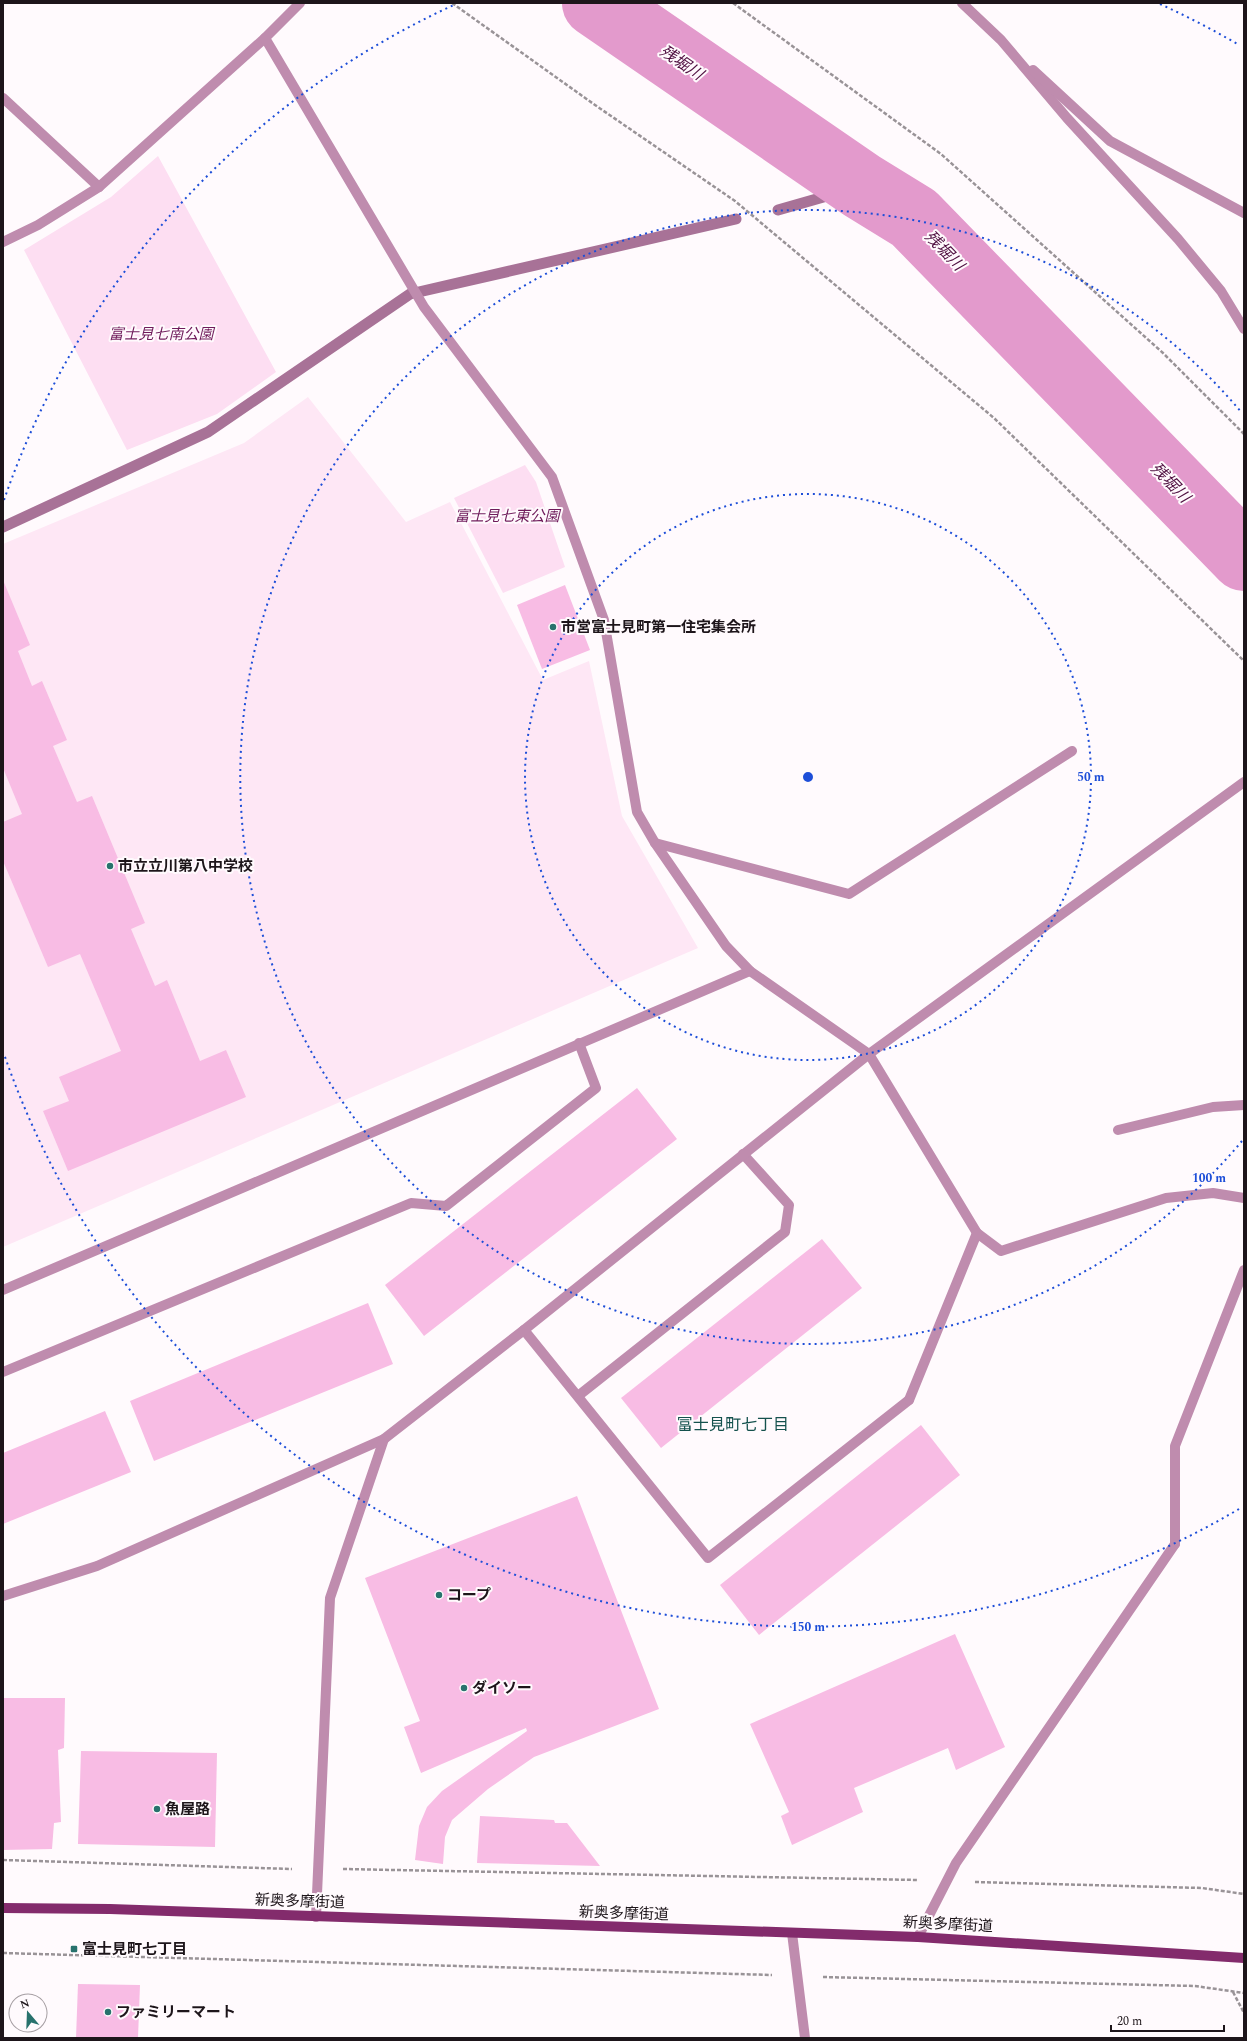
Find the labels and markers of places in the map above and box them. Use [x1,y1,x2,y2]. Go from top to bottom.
place label: 市営富士見町第一住宅集会所 [561,616,756,639]
marker: 市営富士見町第一住宅集会所 [548,622,558,632]
centre of rings [801,770,815,784]
place label: 市立立川第八中学校 [118,855,253,878]
marker: 市立立川第八中学校 [105,861,115,871]
place label: コープ [447,1584,491,1607]
marker: コープ [434,1590,444,1600]
place label: ダイソー [472,1677,532,1700]
marker: ダイソー [459,1683,469,1693]
place label: 魚屋路 [165,1798,210,1821]
marker: 魚屋路 [152,1804,162,1814]
place label: 富士見町七丁目 [82,1938,187,1961]
marker: 富士見町七丁目 [69,1944,79,1954]
place label: ファミリーマート [116,2001,236,2024]
marker: ファミリーマート [103,2007,113,2017]

